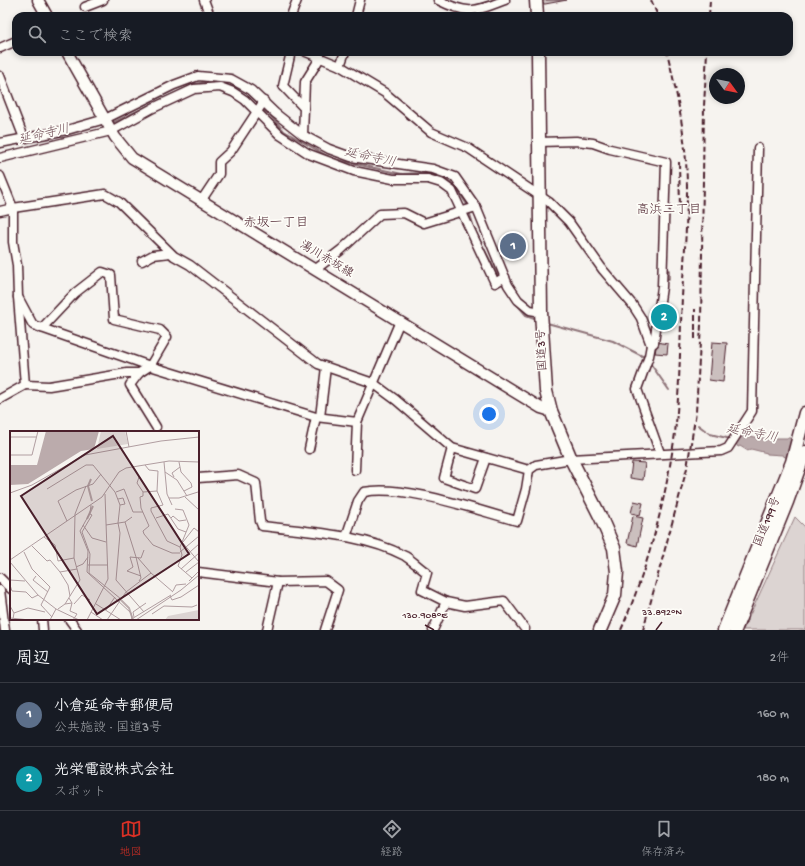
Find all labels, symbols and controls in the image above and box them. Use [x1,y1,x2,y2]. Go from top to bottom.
search box [12,12,793,56]
icon: search [26,23,48,45]
text: ここで検索 [58,28,133,46]
north arrow [709,68,745,104]
water label: 延命寺川 [17,121,71,148]
water label: 延命寺川 [343,144,397,171]
district label: 高浜二丁目 [636,203,702,218]
district label: 赤坂一丁目 [243,216,309,231]
pin: 1 [500,231,526,261]
street label: 湯川赤坂線 [297,238,356,281]
pin: 2 [651,302,677,332]
street label: 国道3号 [534,329,551,372]
your location [479,404,499,424]
water label: 延命寺川 [725,421,779,446]
inset map [10,431,199,620]
street label: 国道199号 [751,494,784,549]
text: 33.892°N [641,607,682,619]
text: 130.908°E [402,610,448,622]
text: 周辺 [16,650,50,670]
text: 2件 [770,651,789,666]
text: 小倉延命寺郵便局 [54,698,174,716]
text: 1 [26,707,32,722]
text: 160 m [757,707,789,722]
text: 公共施設 · 国道3号 [54,721,162,736]
text: 光栄電設株式会社 [54,762,174,780]
text: 2 [26,771,32,786]
text: 180 m [757,771,789,786]
text: スポット [54,785,106,800]
tab: 地図 [120,818,142,859]
tab: 経路 [381,818,403,859]
tab: 保存済み [642,818,686,859]

